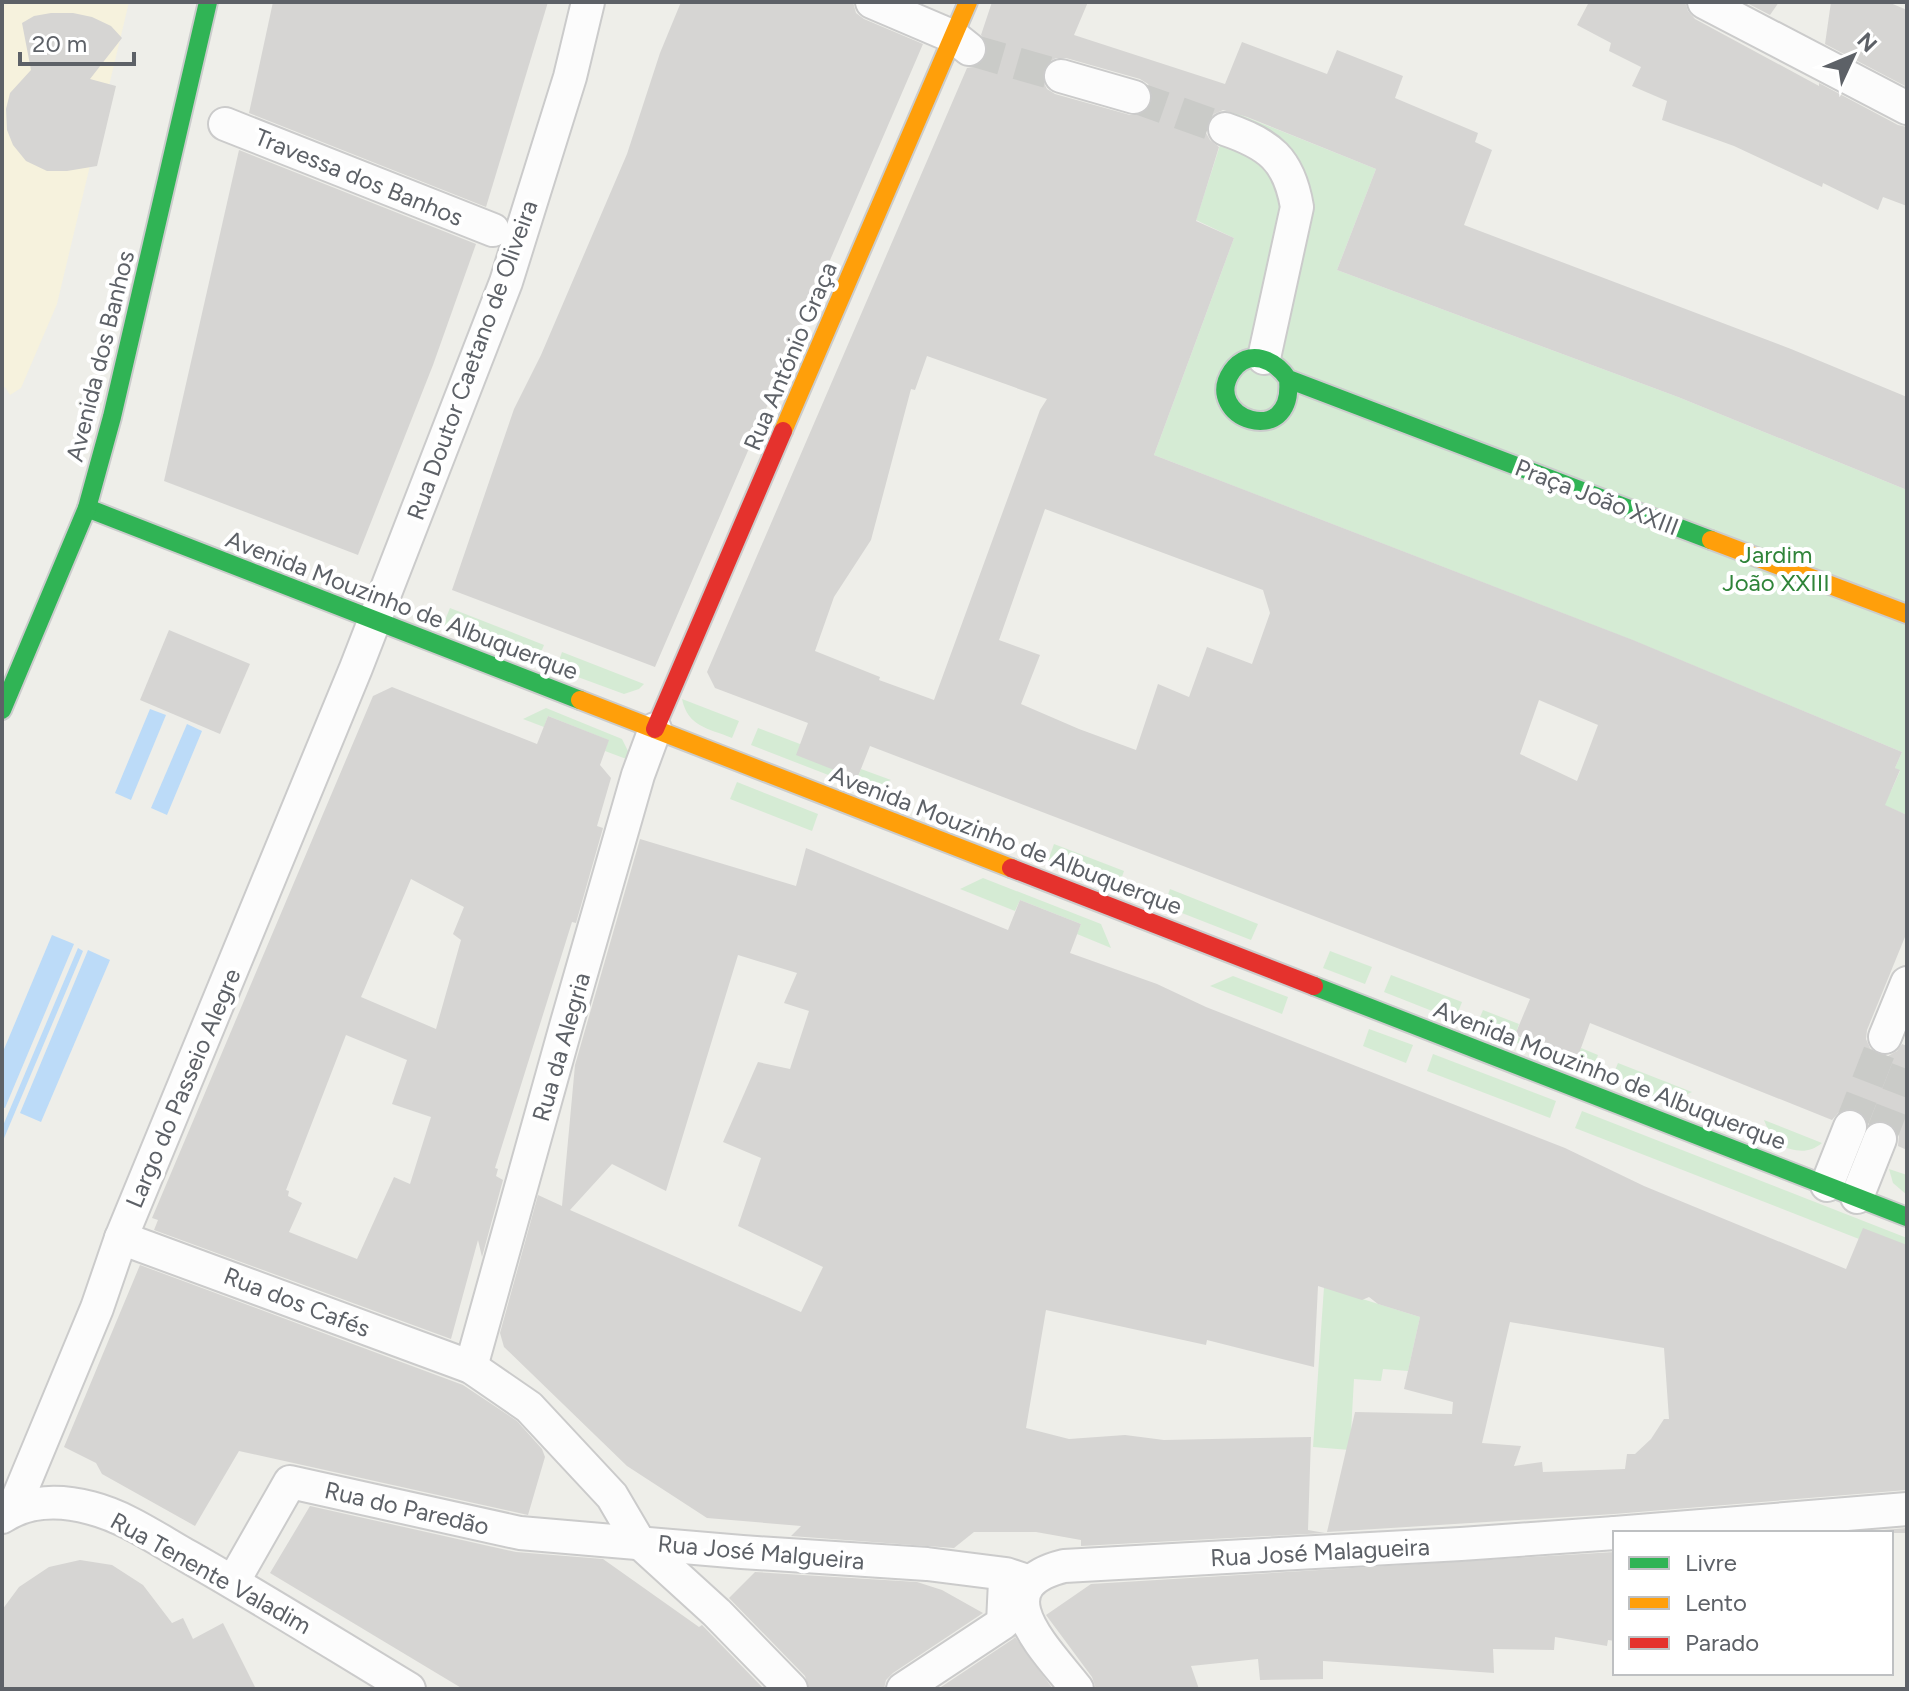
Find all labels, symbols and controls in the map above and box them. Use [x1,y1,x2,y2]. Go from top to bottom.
scale bar [20,16,134,66]
north arrow [1813,16,1893,96]
text: N [1851,27,1883,58]
text: 20 m [32,29,87,58]
street label: Travessa dos Banhos [251,122,467,232]
street label: Rua Doutor Caetano de Oliveira [401,196,543,524]
street label: Avenida dos Banhos [60,248,140,464]
street label: Rua António Graça [737,257,843,455]
street label: Praça João XXIII [1511,453,1683,541]
street label: Avenida Mouzinho de Albuquerque [222,524,582,686]
park label: Jardim João XXIII [1722,540,1830,597]
street label: Avenida Mouzinho de Albuquerque [826,759,1186,921]
street label: Largo do Passeio Alegre [119,964,247,1212]
street label: Rua da Alegria [526,969,596,1125]
street label: Avenida Mouzinho de Albuquerque [1430,994,1790,1156]
street label: Rua dos Cafés [220,1261,374,1343]
street label: Rua do Paredão [322,1475,492,1541]
street label: Rua Tenente Valadim [106,1506,316,1640]
street label: Rua José Malgueira [656,1529,866,1575]
legend [1613,1531,1893,1675]
street label: Rua José Malagueira [1210,1532,1430,1572]
text: Livre [1685,1548,1737,1577]
text: Lento [1685,1588,1747,1617]
text: Parado [1685,1628,1759,1657]

